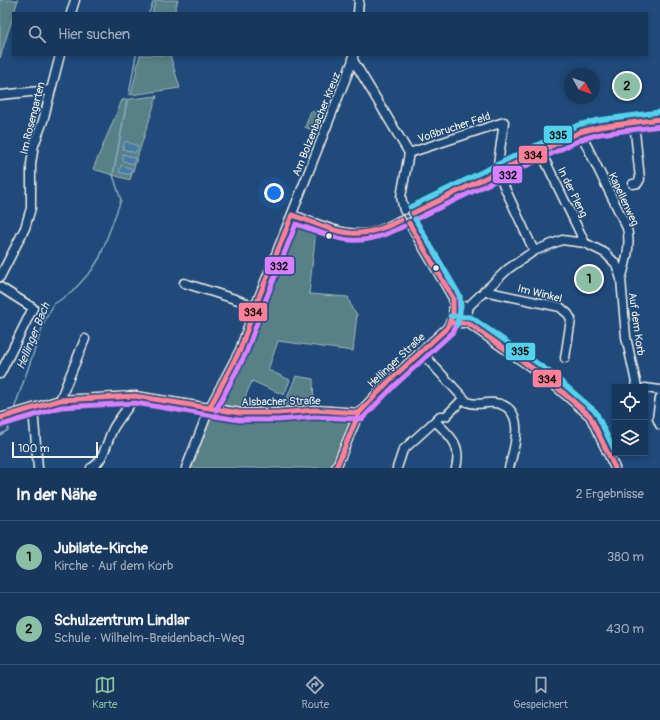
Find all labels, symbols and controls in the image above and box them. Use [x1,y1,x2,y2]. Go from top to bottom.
search box [12,12,648,56]
icon: search [26,23,48,45]
text: Hier suchen [58,25,130,44]
north arrow [564,68,600,104]
street label: Am Bolzenbacher Kreuz [290,70,343,178]
pin: 2 [614,71,640,101]
street label: Im Rosengarten [17,80,48,156]
street label: Voßbrucher Feld [416,110,492,145]
line badge: 335 [543,125,573,144]
text: 335 [549,129,567,142]
line badge: 334 [518,145,548,164]
text: 334 [524,149,543,162]
line badge: 332 [492,165,523,184]
street label: In der Pleng [555,165,591,220]
text: 332 [499,169,517,182]
street label: Kapellenweg [606,170,642,228]
your location [264,183,284,203]
unlabelled marker [324,231,334,241]
line badge: 332 [264,256,295,275]
text: 332 [270,260,288,273]
unlabelled marker [431,263,441,273]
pin: 1 [576,264,602,294]
street label: Im Winkel [516,282,563,305]
street label: Auf dem Korb [626,292,647,357]
water label: Hellinger Bach [13,299,54,372]
line badge: 334 [238,302,268,322]
text: 334 [244,306,263,319]
street label: Hellinger Straße [365,330,428,390]
line badge: 335 [505,342,536,361]
text: 335 [511,345,529,358]
line badge: 334 [532,369,562,388]
text: 334 [538,373,557,386]
map controls [612,384,648,456]
button: locate [612,384,648,420]
street label: Alsbacher Straße [241,394,321,409]
button: layers [612,420,648,456]
scale bar [12,440,98,459]
text: 100 m [18,442,49,455]
text: In der Nähe [16,484,97,505]
text: 2 Ergebnisse [575,486,644,502]
text: Jubilate-Kirche [54,539,148,558]
text: 1 [26,549,32,565]
text: 380 m [607,549,644,565]
text: Kirche · Auf dem Korb [54,558,173,574]
text: Schulzentrum Lindlar [54,611,190,630]
text: 2 [25,621,33,637]
text: 430 m [606,621,644,637]
text: Schule · Wilhelm-Breidenbach-Weg [54,630,245,646]
tab: Karte [92,674,118,711]
tab: Route [302,674,329,711]
tab: Gespeichert [513,674,568,711]

